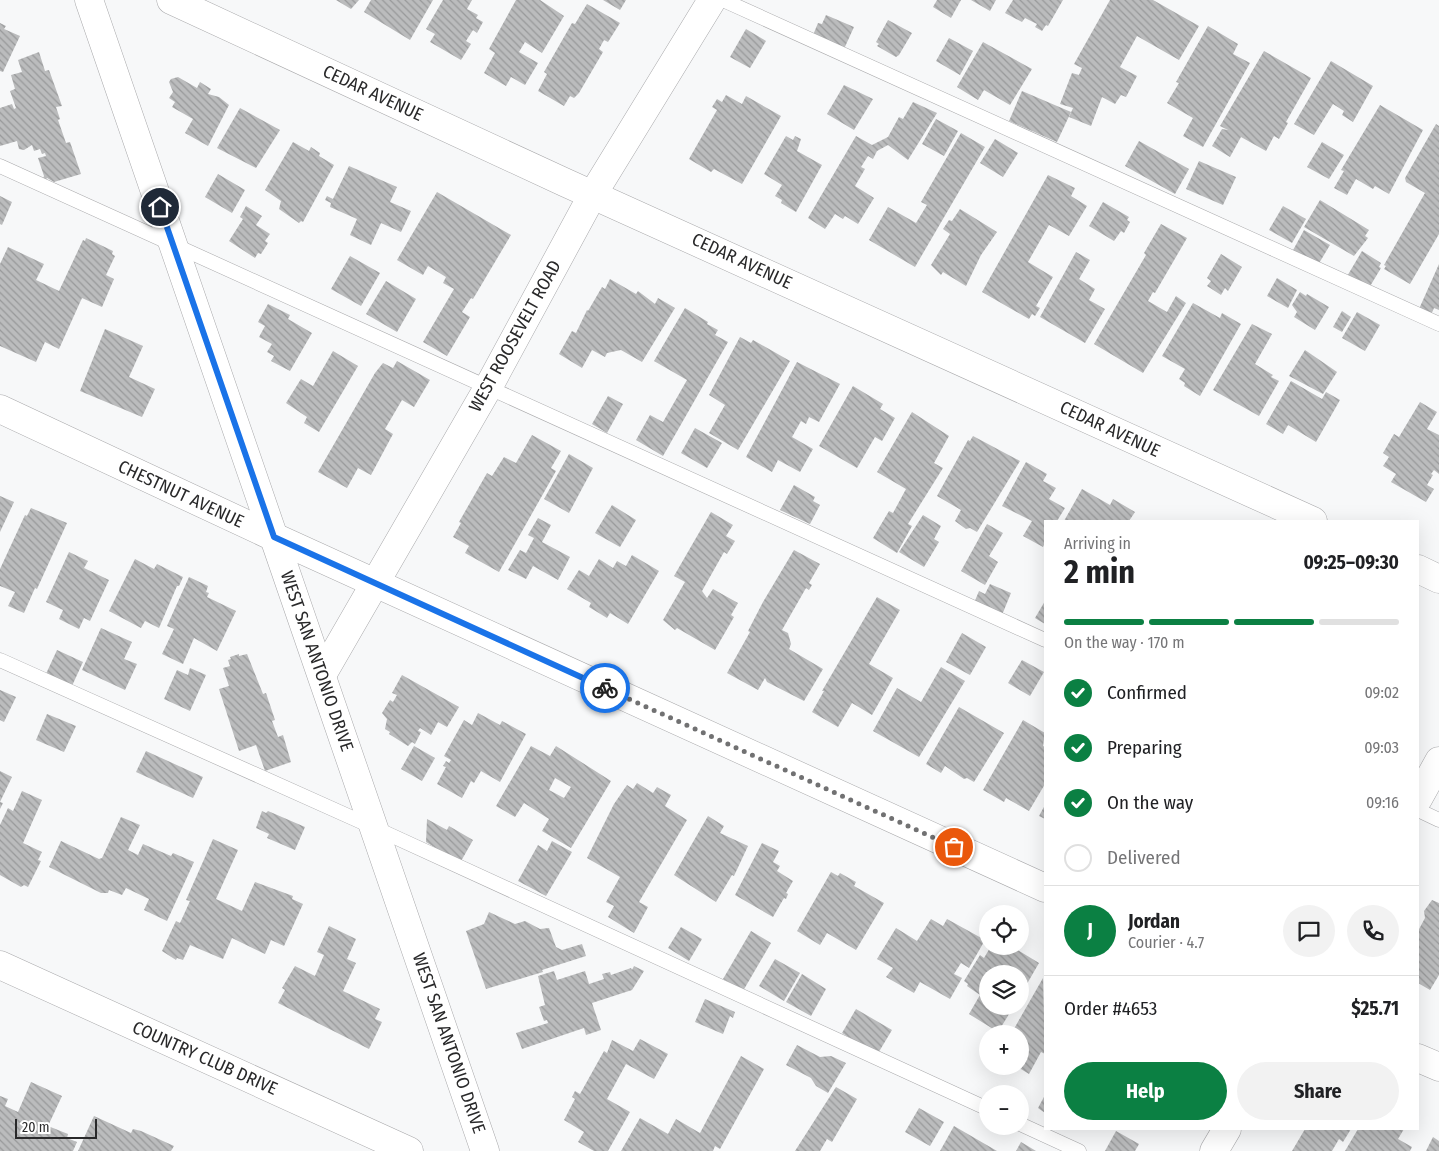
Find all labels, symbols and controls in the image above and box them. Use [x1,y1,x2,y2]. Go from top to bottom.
street label: CEDAR AVENUE [319,60,427,126]
pin [139,186,181,228]
icon: home [146,193,174,221]
street label: CEDAR AVENUE [688,228,796,294]
street label: WEST ROOSEVELT ROAD [464,256,566,416]
street label: CEDAR AVENUE [1056,396,1164,462]
street label: CHESTNUT AVENUE [115,455,247,533]
text: Arriving in [1064,534,1131,553]
text: 09:25–09:30 [1303,551,1399,574]
text: 2 min [1064,553,1135,591]
street label: WEST SAN ANTONIO DRIVE [276,568,358,754]
text: On the way · 170 m [1064,633,1184,652]
courier [580,663,630,713]
icon: bike [591,674,619,702]
icon: check [1064,679,1092,707]
text: Confirmed [1107,681,1187,704]
text: 09:02 [1364,683,1399,702]
icon: check [1064,734,1092,762]
text: Preparing [1107,736,1182,759]
text: 09:03 [1364,738,1399,757]
icon: check [1064,789,1092,817]
text: On the way [1107,791,1193,814]
text: 09:16 [1366,793,1399,812]
pin [933,826,975,868]
icon: bag [940,833,968,861]
text: Delivered [1107,846,1181,869]
map controls [979,905,1029,1135]
button: locate [979,905,1029,955]
button: chat [1283,905,1335,957]
button: phone [1347,905,1399,957]
text: Jordan [1128,910,1180,933]
text: J [1087,919,1093,942]
text: Courier · 4.7 [1128,933,1204,952]
street label: WEST SAN ANTONIO DRIVE [408,950,490,1136]
button: layers [979,965,1029,1015]
text: Order #4653 [1064,997,1157,1020]
text: $25.71 [1351,997,1399,1020]
street label: COUNTRY CLUB DRIVE [129,1016,281,1100]
button: + [979,1025,1029,1075]
button: Help [1064,1062,1227,1120]
button: Share [1237,1062,1399,1120]
button: − [979,1085,1029,1135]
scale bar [15,1116,98,1139]
text: 20 m [22,1119,50,1136]

